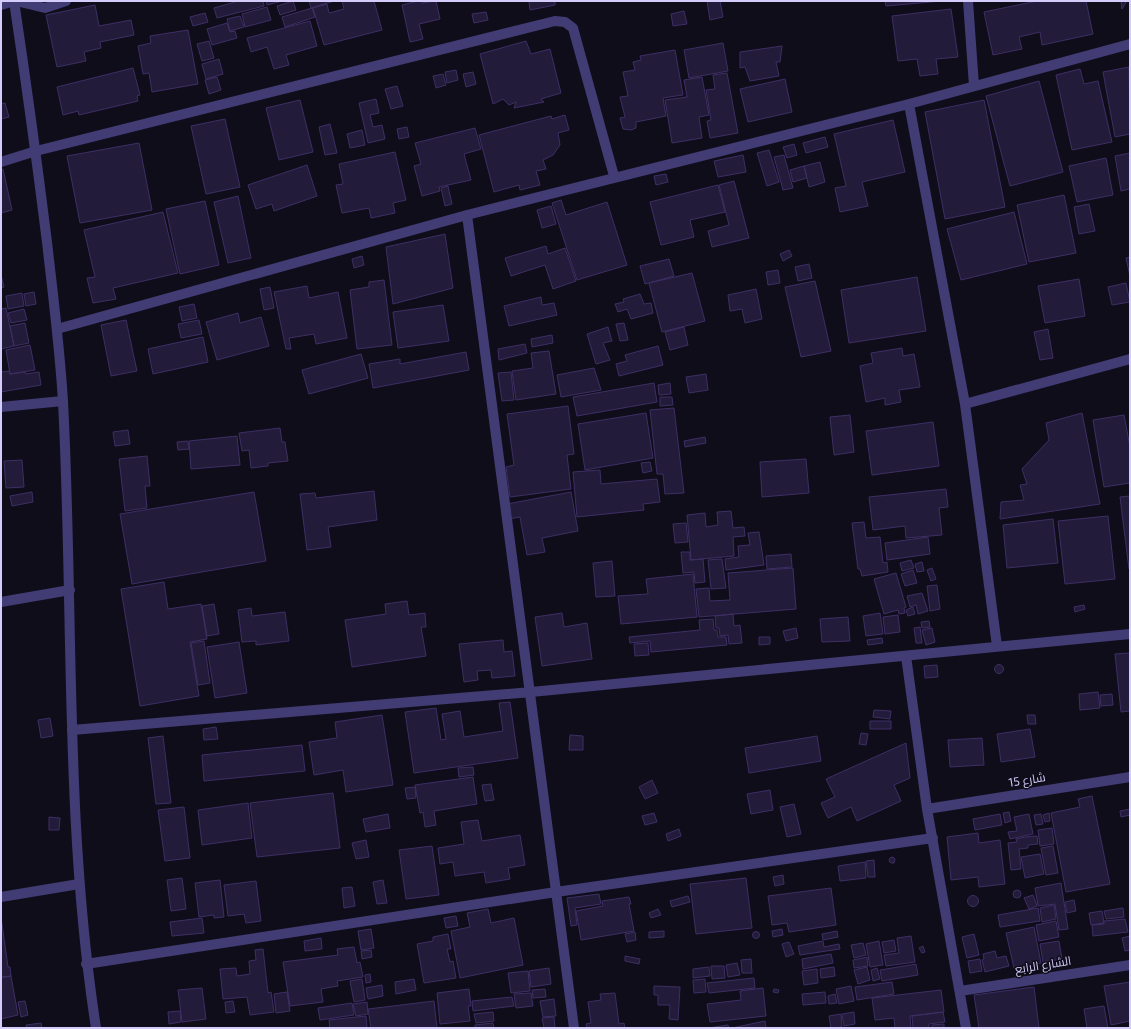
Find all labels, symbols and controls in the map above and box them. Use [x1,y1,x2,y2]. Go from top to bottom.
street label: شارع 15 [1007,769,1047,791]
street label: الشارع الرابع [1014,953,1072,977]

